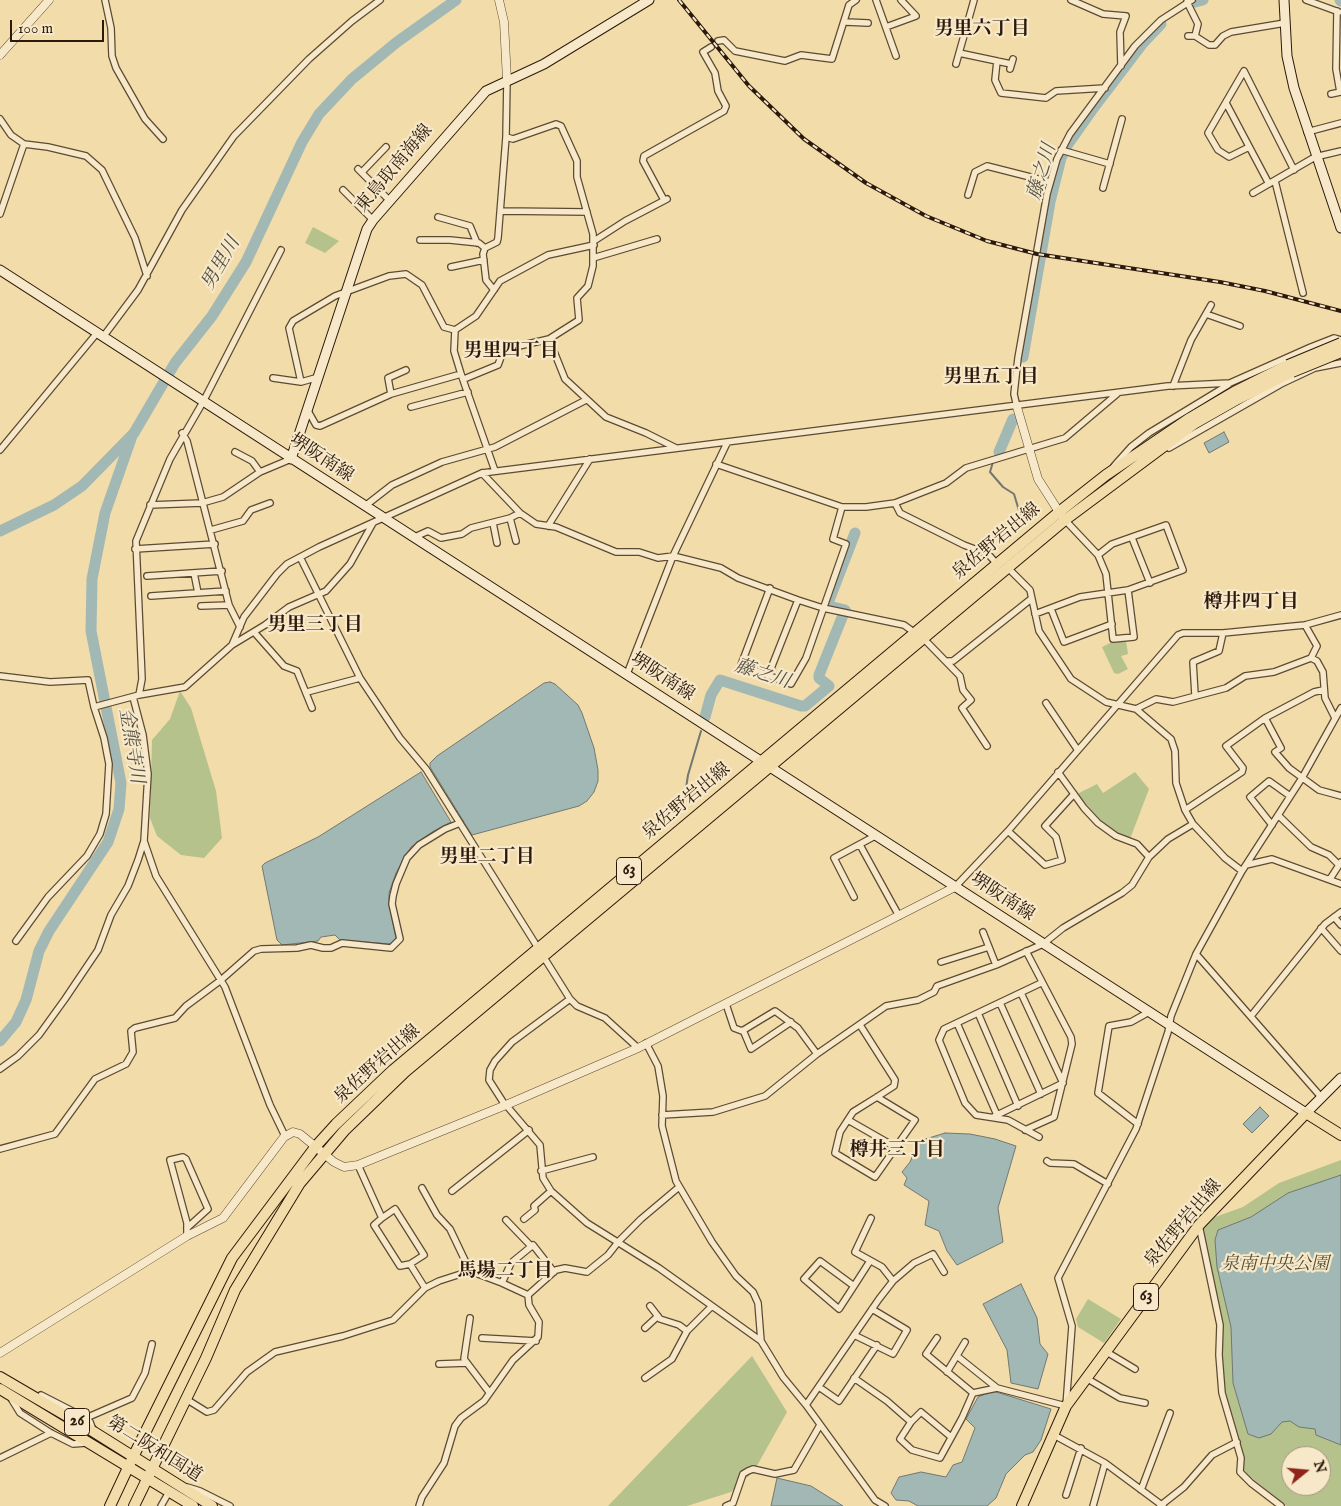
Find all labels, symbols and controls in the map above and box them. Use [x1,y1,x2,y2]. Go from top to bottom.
scale bar [12,10,106,42]
text: 100 m [18,19,53,38]
district label: 男里六丁目 [935,19,1029,41]
street label: 東鳥取南海線 [352,121,438,217]
water label: 藤之川 [1024,141,1062,203]
water label: 男里川 [198,234,246,294]
district label: 男里四丁目 [464,341,558,363]
district label: 男里五丁目 [944,367,1038,389]
street label: 堺阪南線 [285,430,357,488]
street label: 泉佐野岩出線 [949,499,1045,585]
district label: 樽井四丁目 [1204,592,1298,614]
district label: 男里三丁目 [268,615,362,637]
street label: 堺阪南線 [626,649,698,707]
water label: 藤之川 [731,655,793,695]
water label: 金熊寺川 [113,707,147,785]
street label: 泉佐野岩出線 [639,759,735,845]
district label: 男里二丁目 [440,847,534,869]
road number: 63 [616,858,642,884]
street label: 堺阪南線 [966,869,1038,927]
street label: 泉佐野岩出線 [331,1021,425,1109]
district label: 樽井三丁目 [850,1140,944,1162]
street label: 泉佐野岩出線 [1141,1176,1227,1272]
park label: 泉南中央公園 [1221,1254,1329,1276]
district label: 馬場二丁目 [458,1261,552,1283]
road number: 63 [1134,1284,1158,1310]
road number: 26 [64,1408,90,1435]
street label: 第二阪和国道 [102,1412,206,1488]
north arrow [1281,1446,1331,1496]
text: N [1309,1458,1330,1475]

